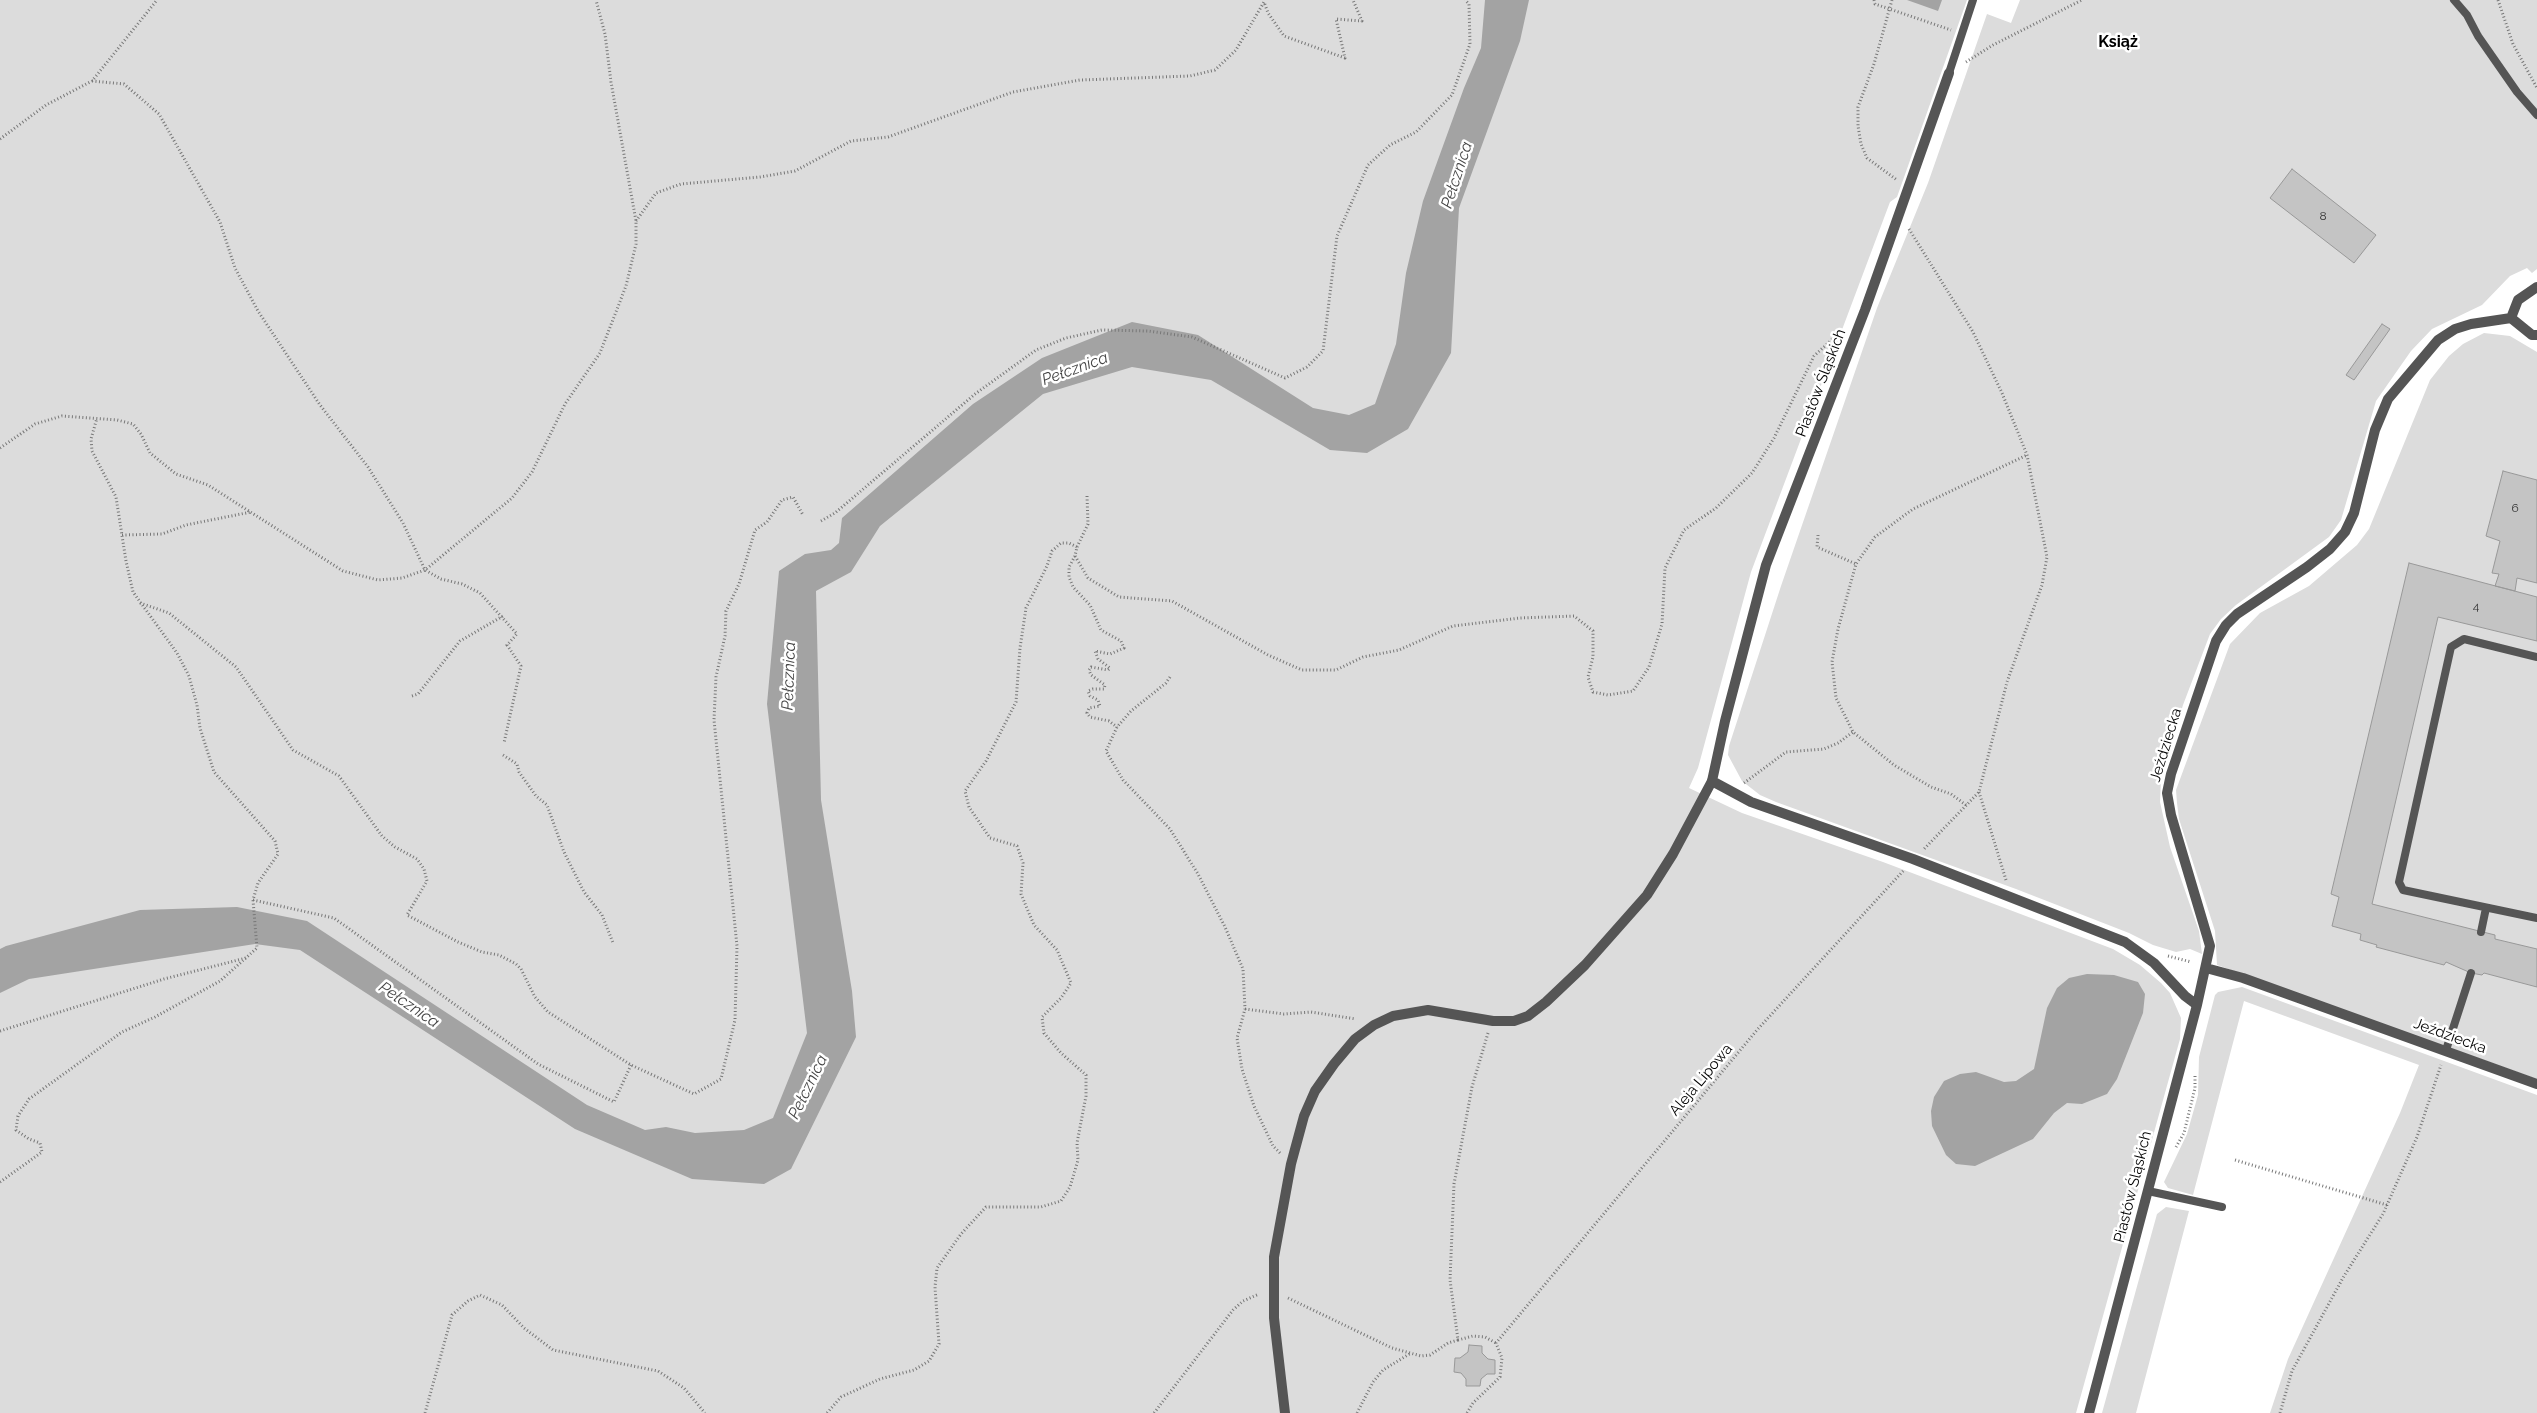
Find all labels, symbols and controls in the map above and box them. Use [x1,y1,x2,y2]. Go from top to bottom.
district label: Książ [2098,32,2138,52]
water label: Pełcznica [1437,139,1477,211]
house number: 8 [2319,209,2327,223]
street label: Piastów Śląskich [1792,326,1850,440]
water label: Pełcznica [1039,348,1111,390]
house number: 6 [2511,501,2519,515]
house number: 4 [2473,599,2479,613]
water label: Pełcznica [778,641,800,711]
street label: Jeździecka [2146,706,2186,784]
water label: Pełcznica [375,978,443,1032]
street label: Jeździecka [2411,1015,2489,1057]
street label: Aleja Lipowa [1666,1040,1736,1120]
water label: Pełcznica [784,1052,832,1122]
street label: Piastów Śląskich [2110,1129,2156,1245]

